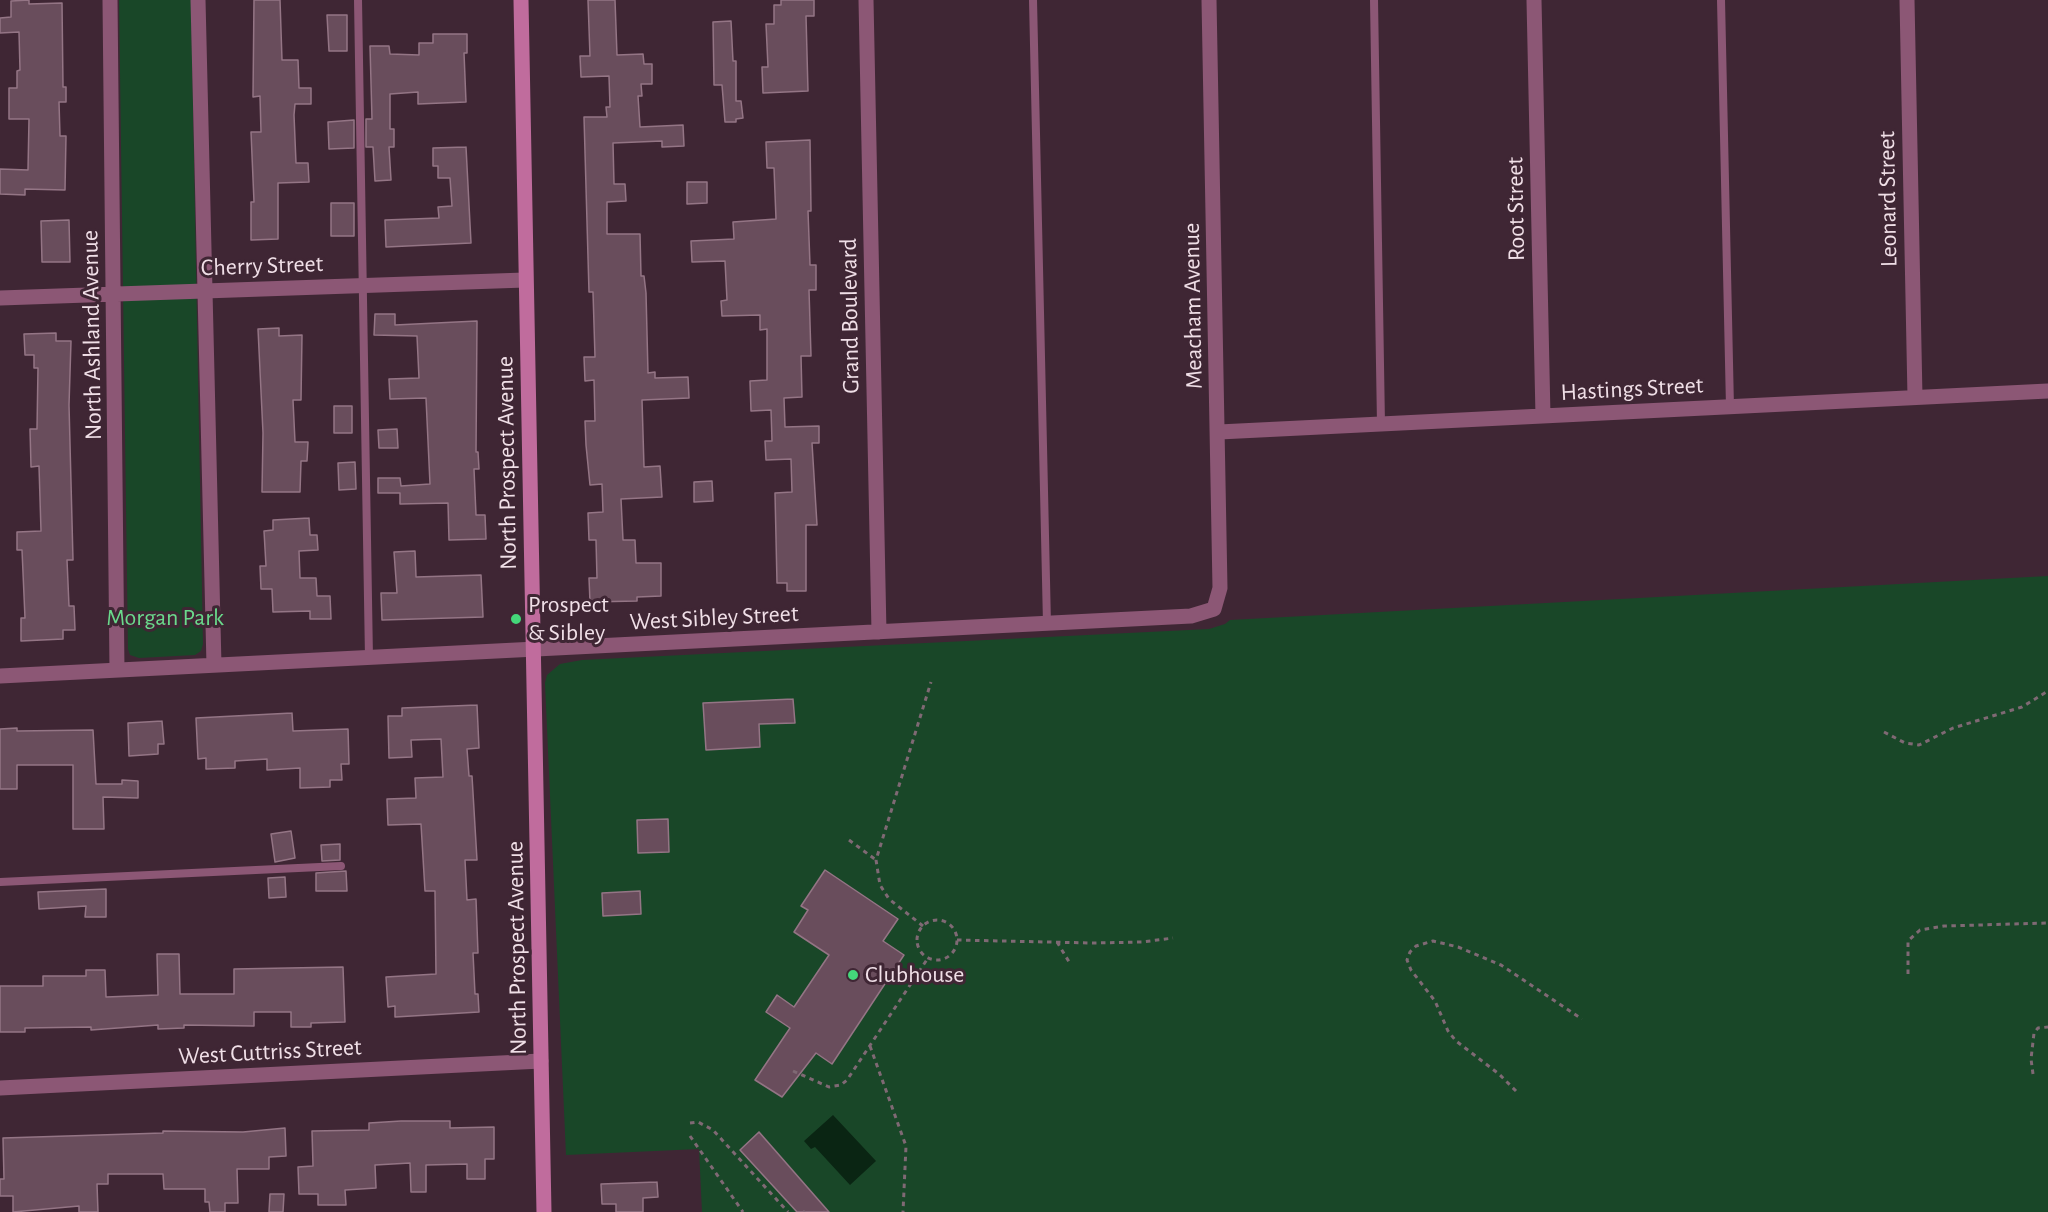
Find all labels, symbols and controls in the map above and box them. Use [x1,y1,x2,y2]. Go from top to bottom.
street label: Leonard Street [1872,131,1904,267]
street label: Root Street [1501,157,1531,261]
street label: Meacham Avenue [1177,223,1209,389]
street label: North Ashland Avenue [76,230,108,440]
street label: Grand Boulevard [834,238,866,394]
street label: Cherry Street [200,249,324,283]
street label: North Prospect Avenue [491,356,523,570]
street label: Hastings Street [1560,371,1704,407]
place label: Prospect & Sibley [528,591,609,647]
street label: West Sibley Street [629,599,799,637]
park label: Morgan Park [106,604,224,632]
marker: Prospect & Sibley [509,612,523,626]
street label: North Prospect Avenue [501,841,533,1055]
place label: Clubhouse [865,961,964,989]
marker: Clubhouse [846,968,860,982]
street label: West Cuttriss Street [178,1033,362,1071]

